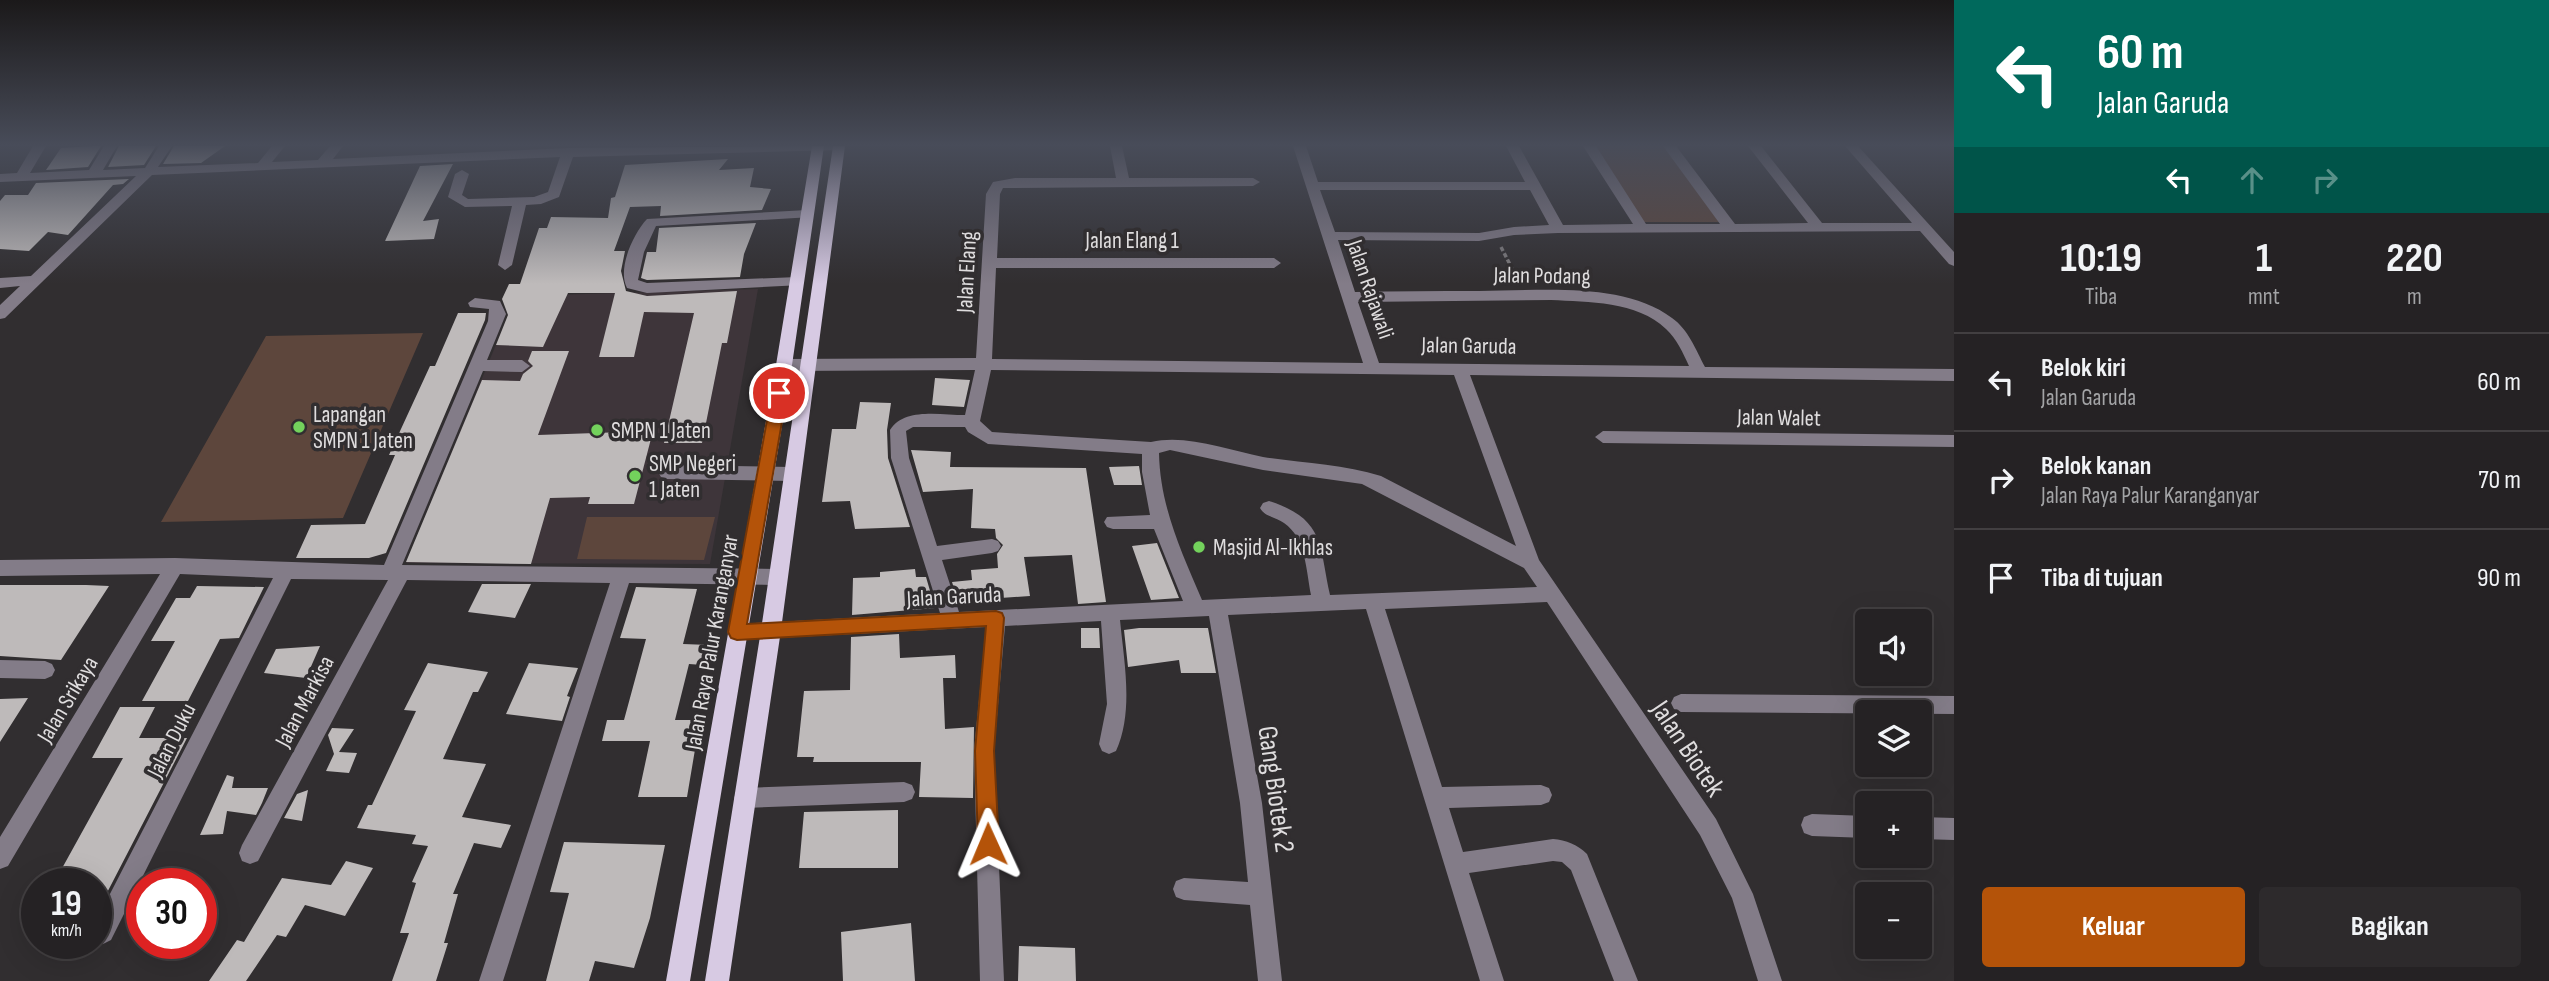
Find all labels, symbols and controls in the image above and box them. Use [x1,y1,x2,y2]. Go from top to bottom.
text: 60 m [2097,24,2184,83]
icon: left [1982,28,2073,119]
text: Jalan Garuda [2097,84,2229,123]
icon: left [2160,161,2198,199]
icon: ahead [2233,161,2271,199]
icon: right [2306,161,2344,199]
street label: Jalan Elang 1 [1084,227,1179,255]
street label: Jalan Elang [951,230,983,315]
text: 10:19 [2060,233,2142,284]
text: 1 [2256,233,2272,284]
text: 220 [2386,233,2443,284]
street label: Jalan Rajawali [1340,235,1400,342]
street label: Jalan Podang [1492,261,1591,291]
text: Tiba [2085,283,2117,311]
text: mnt [2248,283,2280,311]
text: m [2407,283,2422,311]
street label: Jalan Garuda [1420,331,1517,361]
text: Belok kiri [2041,353,2126,384]
pin [749,363,809,423]
icon: left [1982,363,2020,401]
text: 60 m [2477,367,2521,398]
icon: arrive [760,374,798,412]
text: Jalan Garuda [2041,384,2136,412]
place label: Lapangan SMPN 1 Jaten [313,401,413,455]
street label: Jalan Walet [1736,403,1821,433]
place label: SMPN 1 Jaten [611,417,711,445]
marker: Lapangan SMPN 1 Jaten [291,419,307,435]
marker: SMPN 1 Jaten [589,422,605,438]
place label: SMP Negeri 1 Jaten [649,450,736,504]
text: Belok kanan [2041,451,2151,482]
icon: right [1982,461,2020,499]
text: 70 m [2478,465,2521,496]
marker: SMP Negeri 1 Jaten [627,468,643,484]
text: Jalan Raya Palur Karanganyar [2041,482,2259,510]
street label: Jalan Raya Palur Karanganyar [679,532,745,753]
place label: Masjid Al-Ikhlas [1213,534,1333,562]
marker: Masjid Al-Ikhlas [1191,539,1207,555]
icon: arrive [1982,559,2020,597]
text: Tiba di tujuan [2041,563,2163,594]
text: 90 m [2477,563,2521,594]
street label: Jalan Garuda [905,581,1002,614]
map controls [1855,609,1932,959]
button: sound [1855,609,1932,686]
street label: Jalan Srikaya [31,651,105,749]
street label: Jalan Markisa [269,651,341,753]
street label: Jalan Biotek [1643,694,1732,803]
street label: Jalan Duku [141,699,202,783]
button: layers [1855,700,1932,777]
street label: Gang Biotek 2 [1250,724,1301,855]
button: + [1855,791,1932,868]
position arrow [951,807,1025,881]
speed limit sign: 30 [126,868,217,959]
button: − [1855,882,1932,959]
text: 19 [51,883,82,926]
button: Keluar [1982,887,2245,967]
button: Bagikan [2259,887,2521,967]
text: km/h [51,920,82,941]

